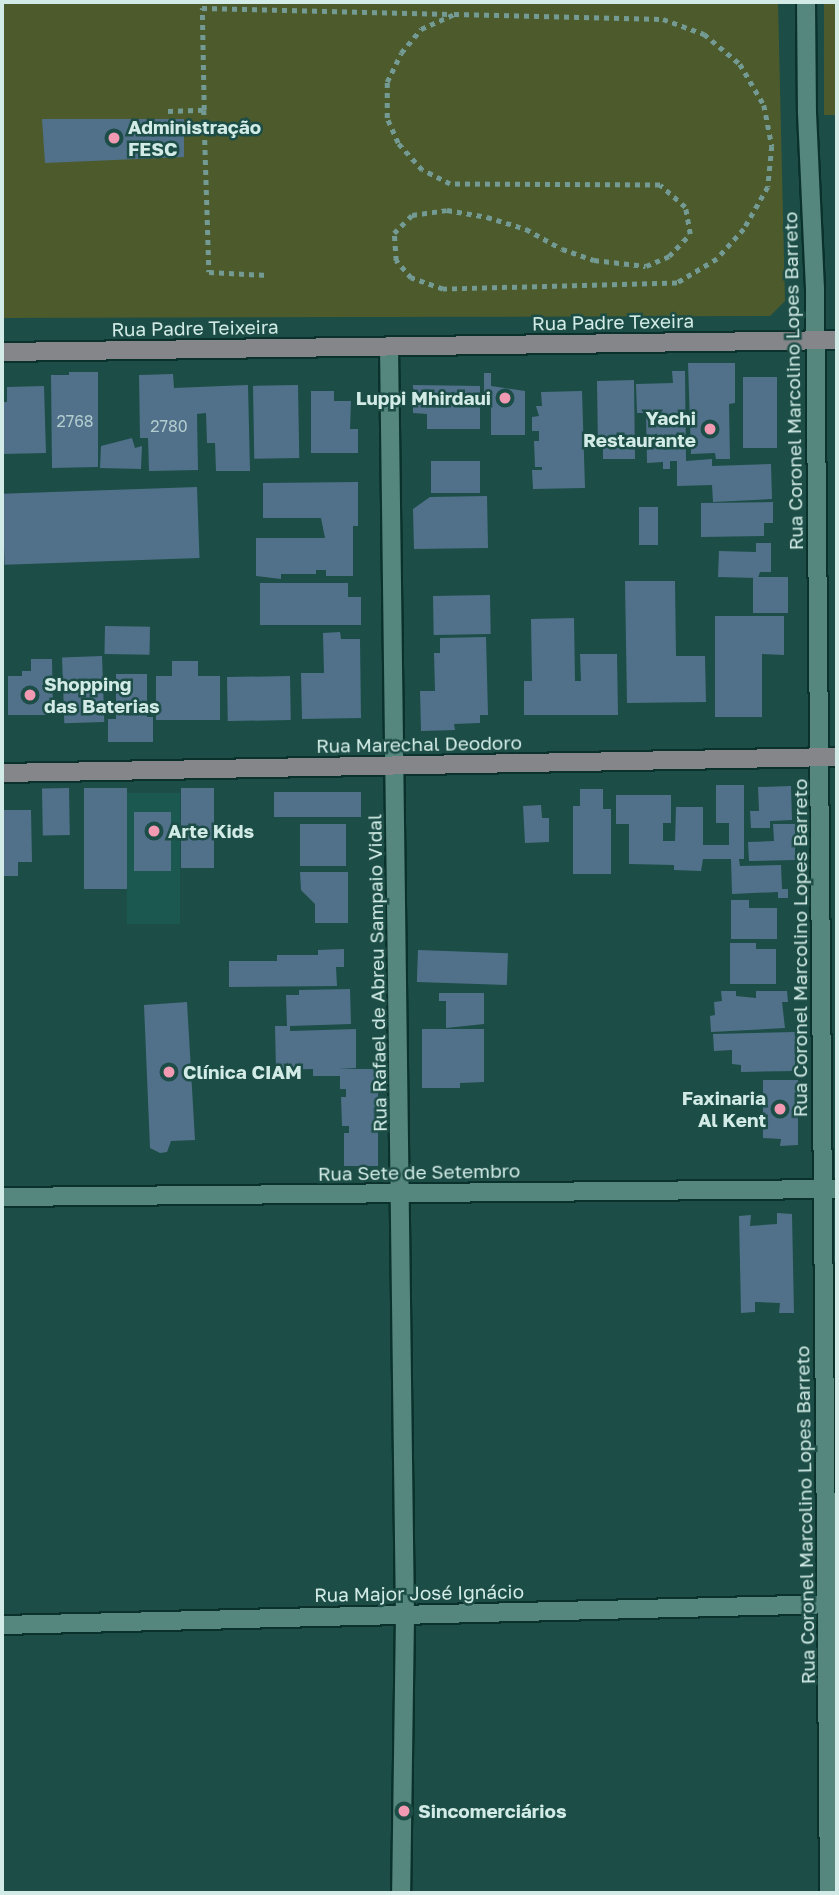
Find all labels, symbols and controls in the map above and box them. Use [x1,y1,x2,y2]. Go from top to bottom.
place label: Administração FESC [128,116,261,160]
marker: Administração FESC [106,130,122,146]
street label: Rua Coronel Marcolino Lopes Barreto [779,211,807,551]
street label: Rua Padre Texeira [532,309,694,335]
street label: Rua Padre Teixeira [111,315,279,341]
place label: Luppi Mhirdaui [356,387,491,409]
marker: Luppi Mhirdaui [497,390,513,406]
place label: Yachi Restaurante [583,407,696,451]
house number: 2768 [56,411,94,431]
house number: 2780 [150,416,188,436]
marker: Yachi Restaurante [702,421,718,437]
place label: Shopping das Baterias [44,673,160,717]
marker: Shopping das Baterias [22,687,38,703]
street label: Rua Marechal Deodoro [316,731,522,757]
street label: Rua Coronel Marcolino Lopes Barreto [789,779,811,1117]
street label: Rua Rafael de Abreu Sampaio Vidal [363,814,391,1132]
place label: Arte Kids [168,820,254,842]
marker: Arte Kids [146,823,162,839]
place label: Clínica CIAM [183,1061,302,1083]
marker: Clínica CIAM [161,1064,177,1080]
place label: Faxinaria Al Kent [682,1087,766,1131]
marker: Faxinaria Al Kent [772,1101,788,1117]
street label: Rua Sete de Setembro [318,1159,520,1185]
street label: Rua Coronel Marcolino Lopes Barreto [791,1345,819,1685]
street label: Rua Major José Ignácio [314,1580,524,1606]
place label: Sincomerciários [418,1800,567,1822]
marker: Sincomerciários [396,1803,412,1819]

